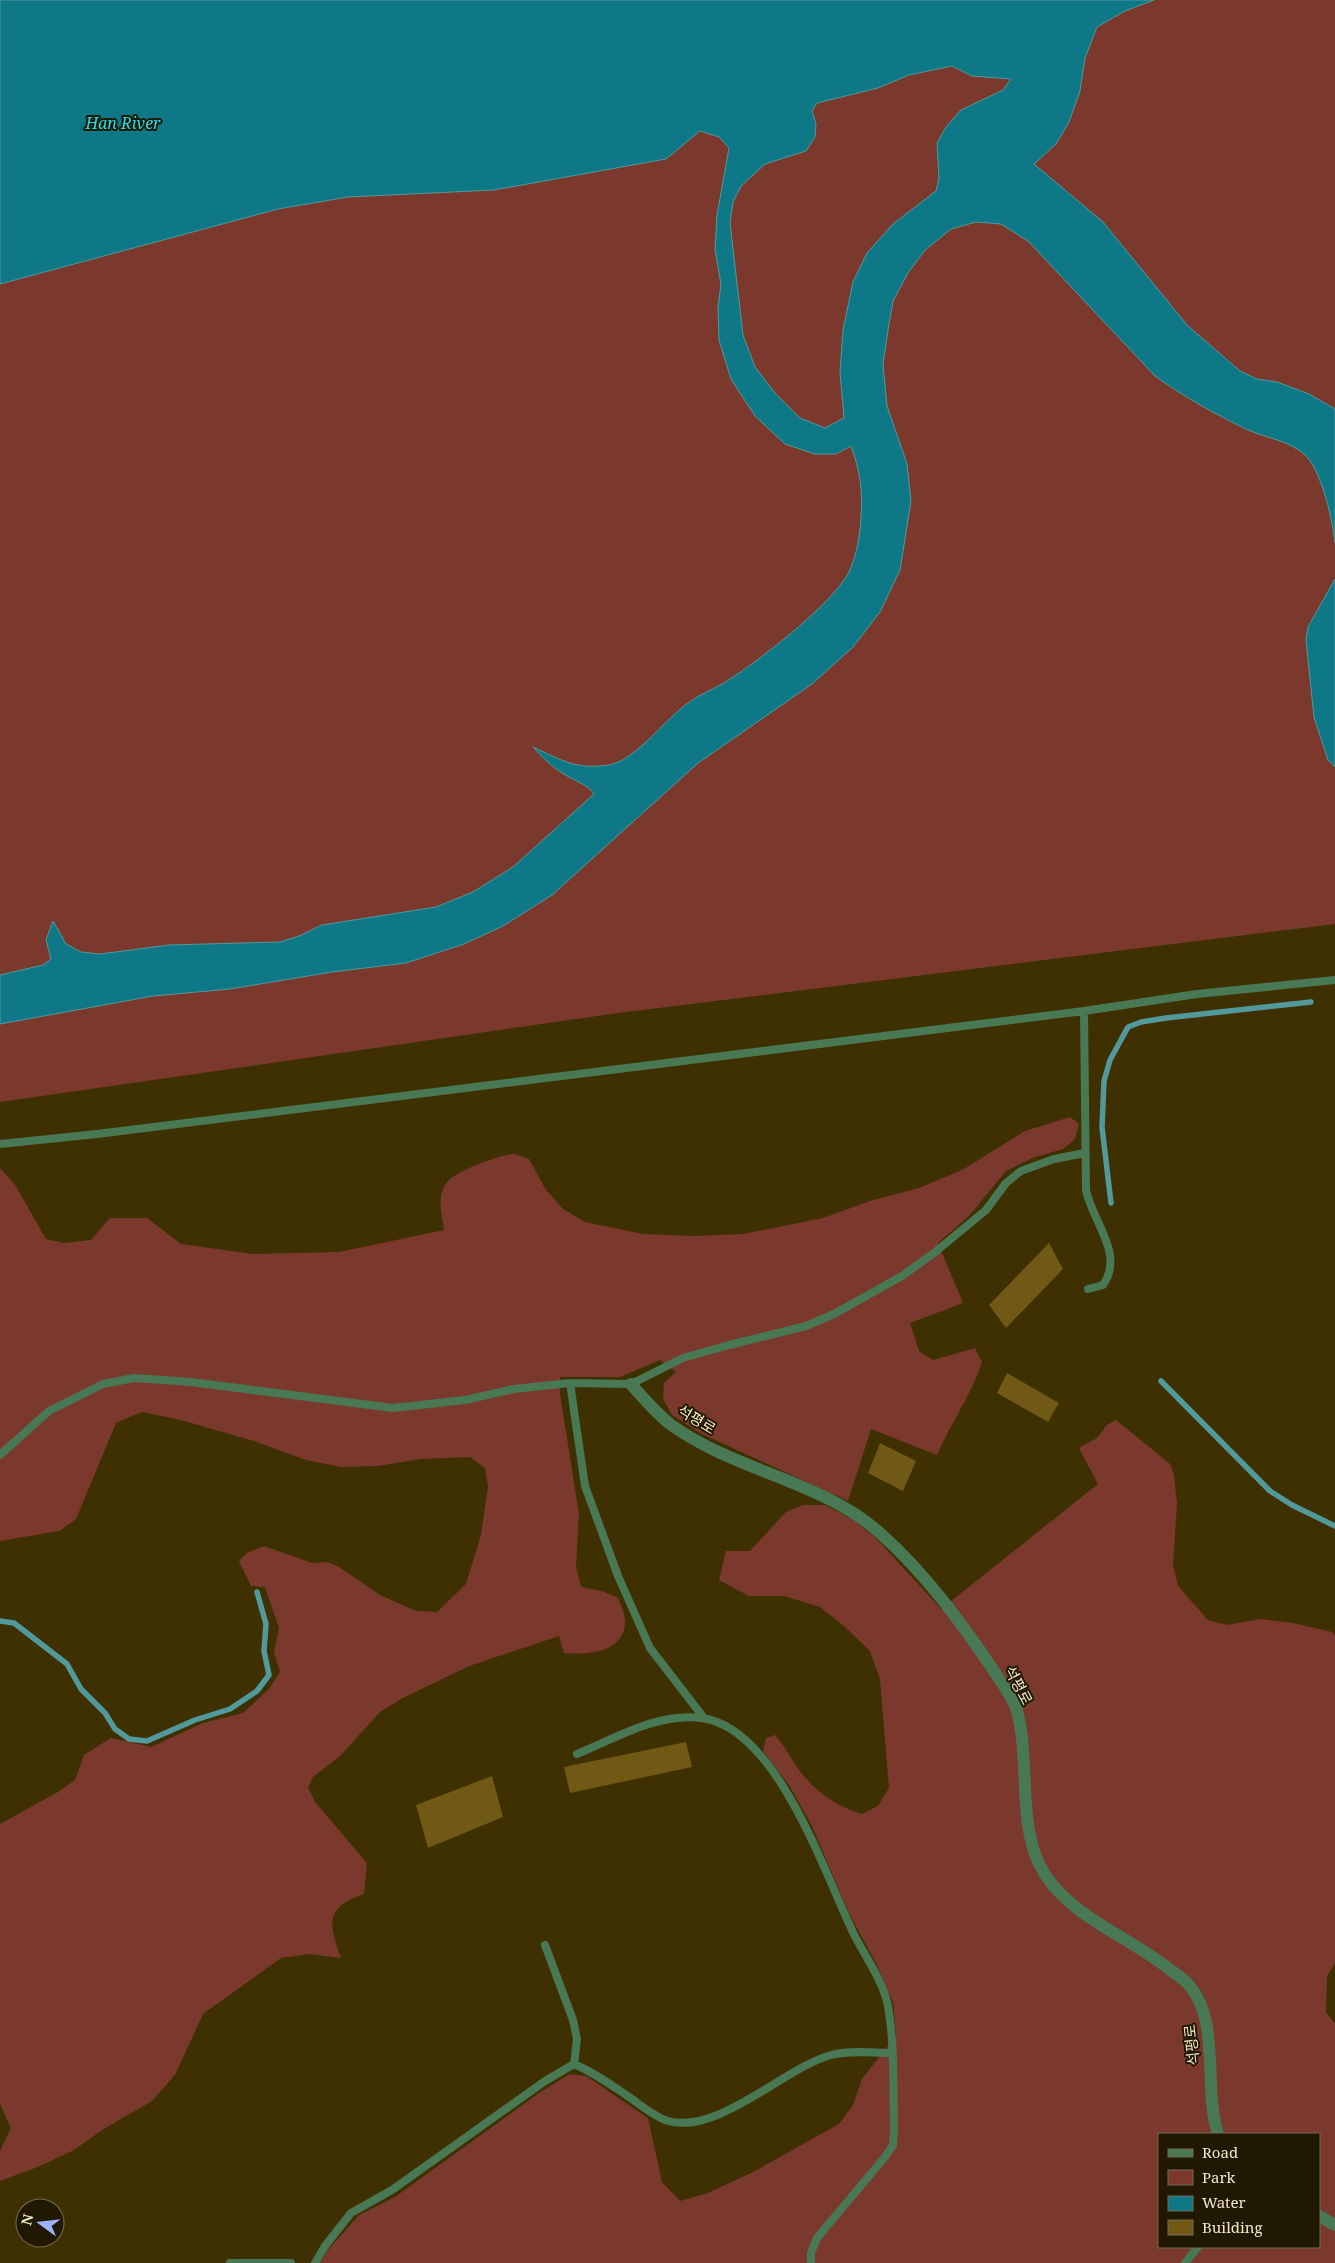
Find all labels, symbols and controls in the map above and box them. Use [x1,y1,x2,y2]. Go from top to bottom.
water label: Han River [84,112,161,134]
street label: 석평로 [674,1400,720,1438]
street label: 석평로 [1000,1662,1038,1708]
street label: 석평로 [1179,2023,1203,2067]
legend [1158,2133,1320,2248]
text: Road [1202,2142,1238,2162]
text: Park [1202,2167,1236,2187]
text: Water [1202,2192,1245,2212]
north arrow [15,2198,65,2248]
text: N [16,2212,38,2227]
text: Building [1202,2217,1263,2237]

